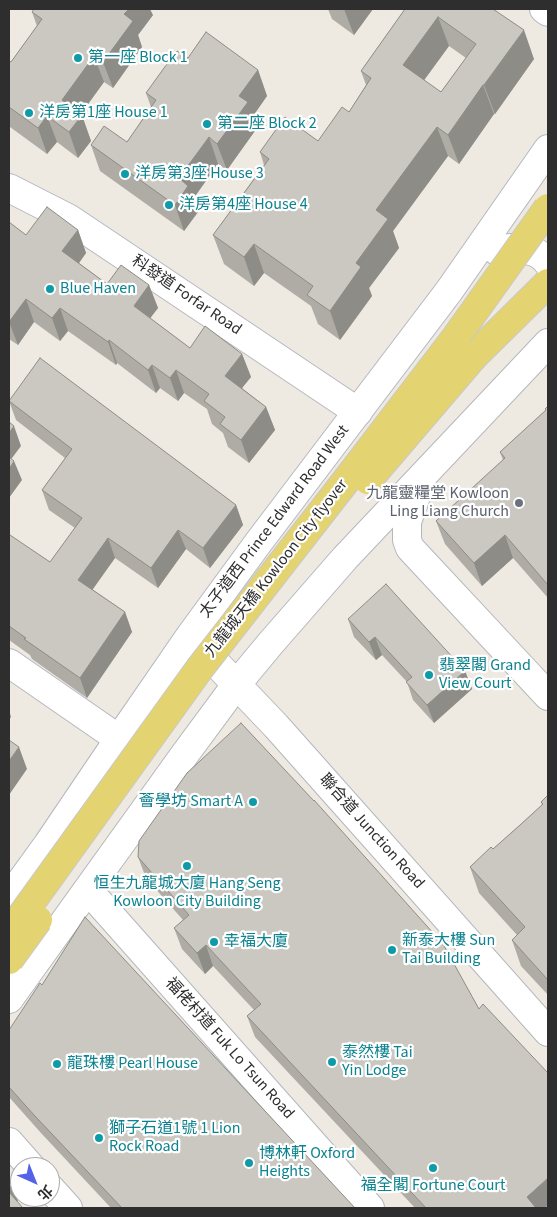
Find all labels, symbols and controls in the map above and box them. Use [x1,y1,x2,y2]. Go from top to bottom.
place label: 第一座 Block 1 [88,48,188,68]
marker: 第一座 Block 1 [72,52,84,64]
place label: 洋房第1座 House 1 [39,103,168,123]
marker: 洋房第1座 House 1 [23,107,35,119]
place label: 第二座 Block 2 [217,114,317,134]
marker: 第二座 Block 2 [201,118,213,130]
place label: 洋房第3座 House 3 [135,164,264,184]
marker: 洋房第3座 House 3 [119,168,131,180]
place label: 洋房第4座 House 4 [179,195,308,215]
marker: 洋房第4座 House 4 [163,199,175,211]
street label: 科發道 Forfar Road [127,252,245,340]
place label: Blue Haven [60,279,136,299]
marker: Blue Haven [44,283,56,295]
street label: 太子道西 Prince Edward Road West [196,422,354,622]
street label: 九龍城天橋 Kowloon City flyover [202,476,352,662]
place label: 九龍靈糧堂 Kowloon Ling Liang Church [366,484,509,522]
marker: 九龍靈糧堂 Kowloon Ling Liang Church [513,497,525,509]
place label: 翡翠閣 Grand View Court [439,656,531,694]
marker: 翡翠閣 Grand View Court [423,669,435,681]
street label: 聯合道 Junction Road [314,771,428,893]
place label: 薈學坊 Smart A [139,792,243,812]
marker: 薈學坊 Smart A [247,796,259,808]
marker: 恒生九龍城大廈 Hang Seng Kowloon City Building [181,860,193,872]
place label: 恒生九龍城大廈 Hang Seng Kowloon City Building [93,874,281,912]
place label: 新泰大樓 Sun Tai Building [402,931,495,969]
place label: 幸福大廈 [224,932,288,952]
marker: 幸福大廈 [208,936,220,948]
marker: 新泰大樓 Sun Tai Building [386,944,398,956]
street label: 福佬村道 Fuk Lo Tsun Road [160,974,298,1124]
place label: 泰然樓 Tai Yin Lodge [342,1043,413,1081]
place label: 龍珠樓 Pearl House [67,1054,198,1074]
marker: 泰然樓 Tai Yin Lodge [326,1056,338,1068]
marker: 龍珠樓 Pearl House [51,1058,63,1070]
place label: 獅子石道1號 1 Lion Rock Road [109,1119,240,1157]
marker: 獅子石道1號 1 Lion Rock Road [93,1132,105,1144]
place label: 博林軒 Oxford Heights [259,1144,355,1182]
north arrow [10,1157,60,1207]
marker: 博林軒 Oxford Heights [243,1157,255,1169]
marker: 福全閣 Fortune Court [427,1162,439,1174]
place label: 福全閣 Fortune Court [361,1176,505,1196]
text: 北 [33,1180,57,1204]

